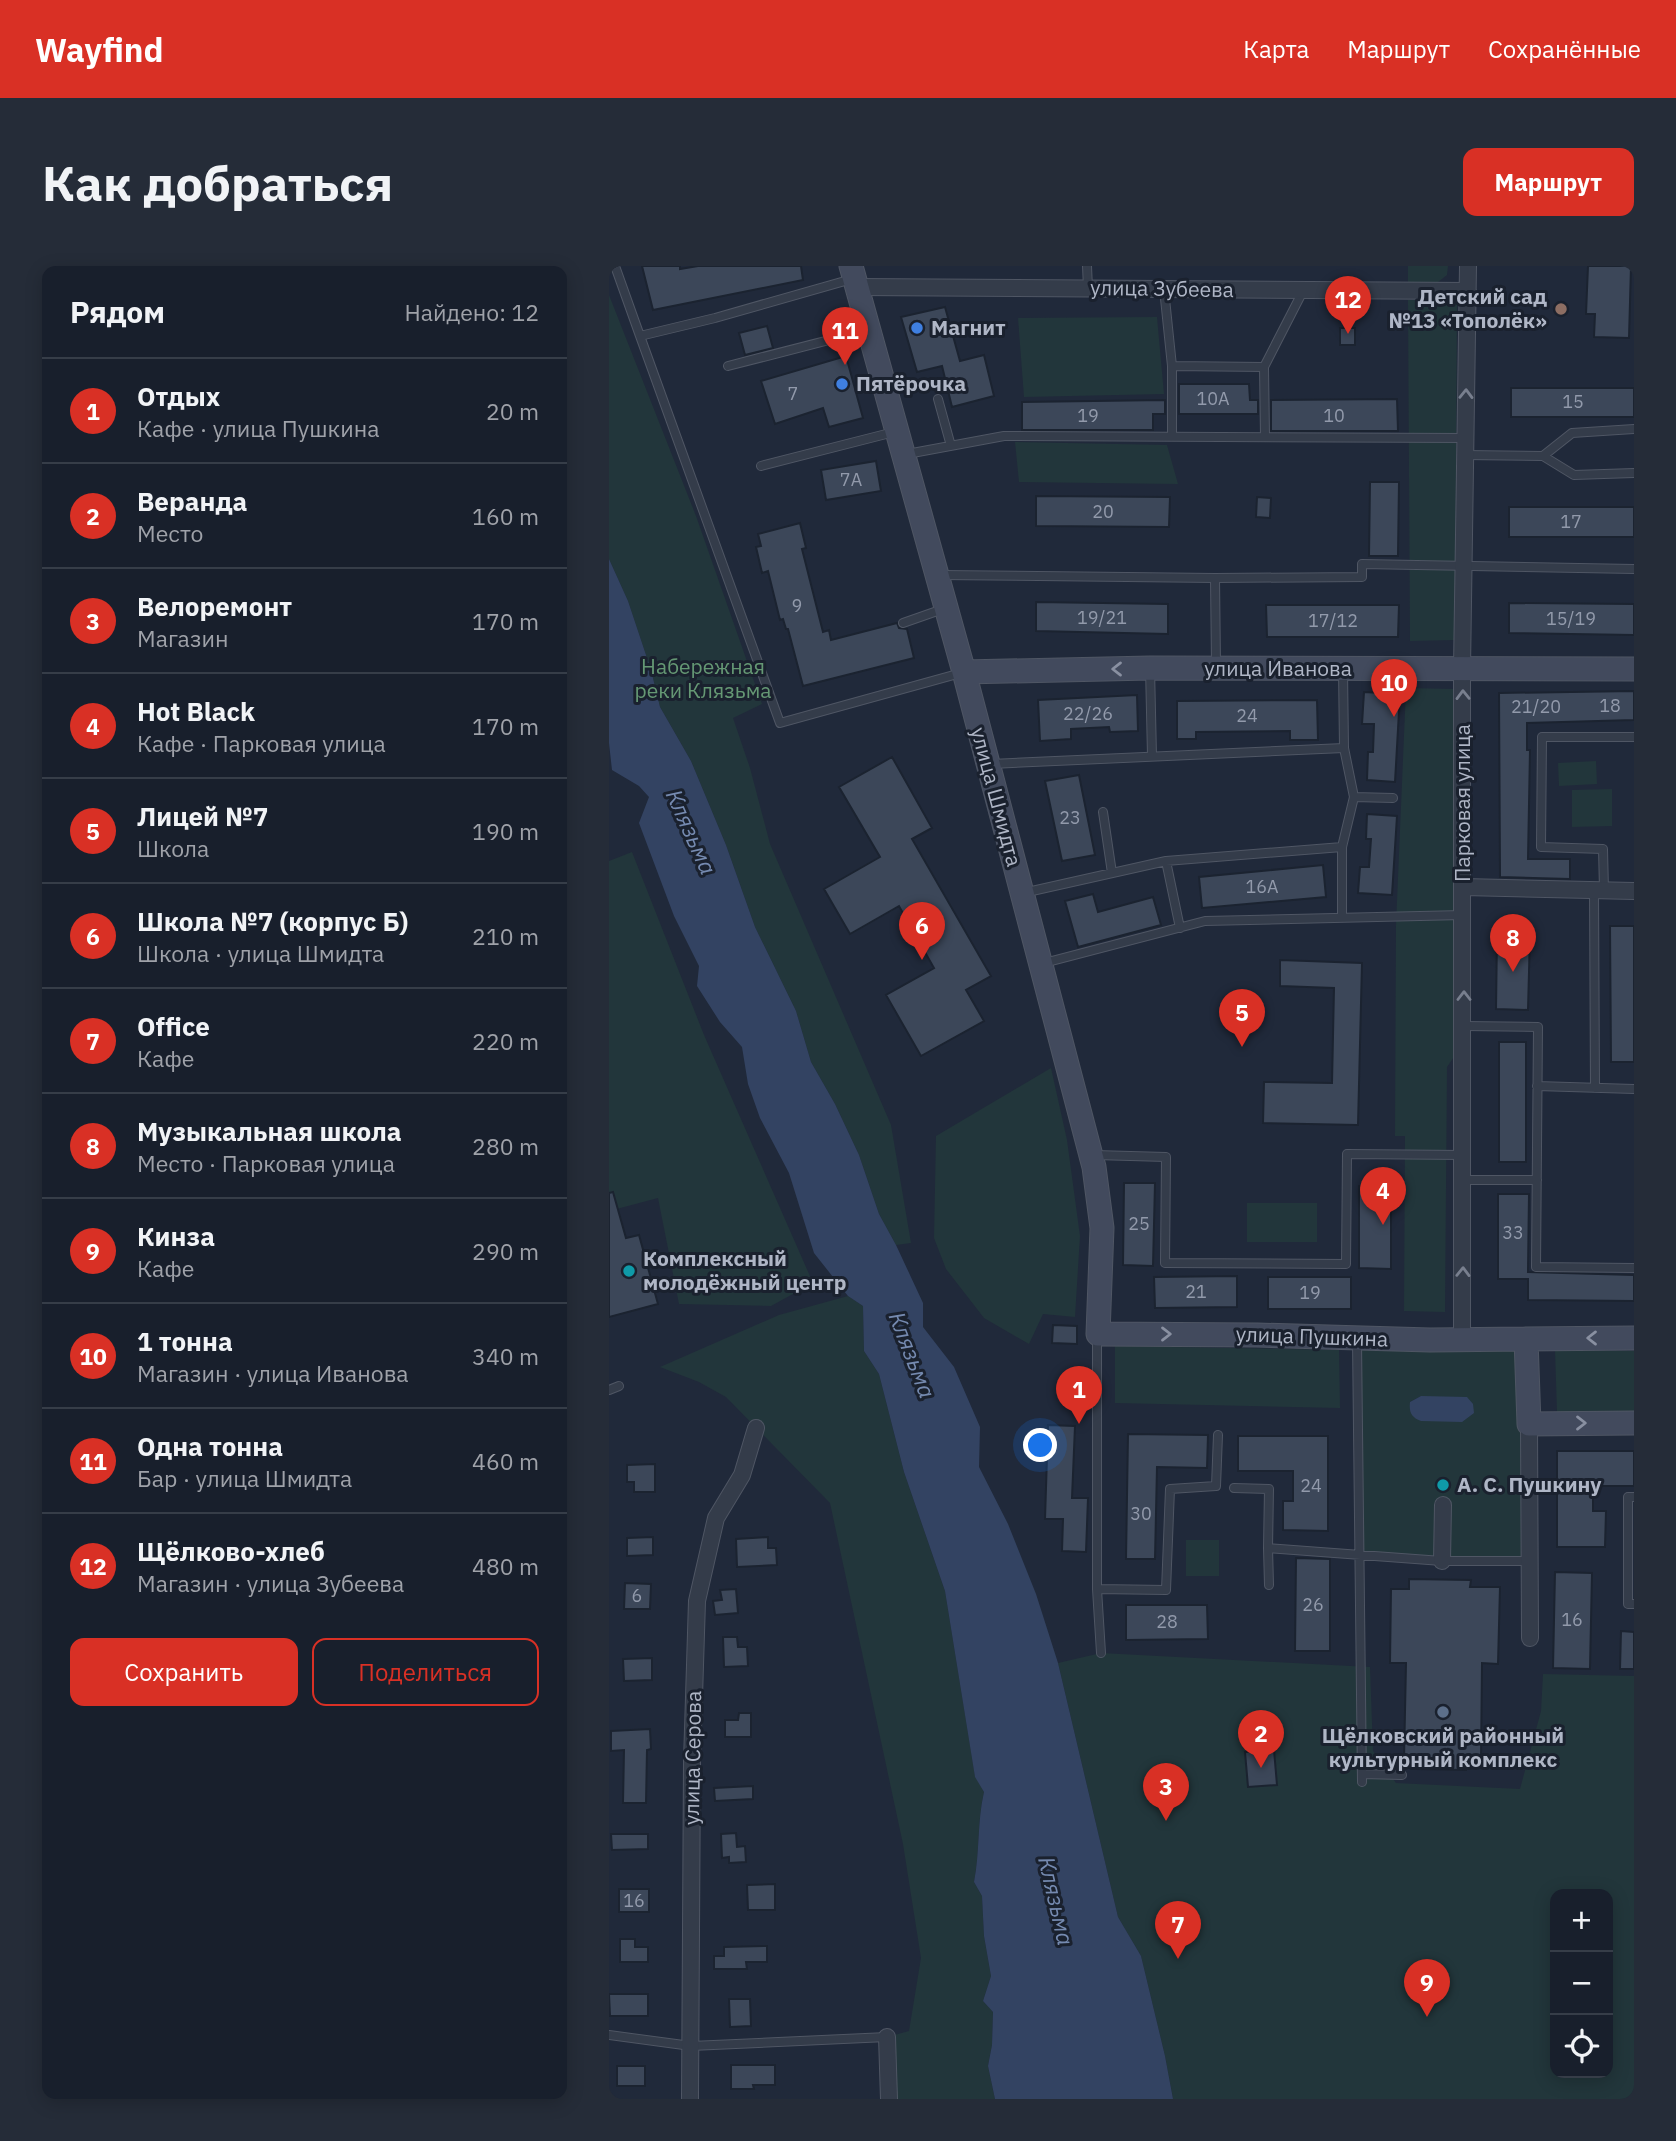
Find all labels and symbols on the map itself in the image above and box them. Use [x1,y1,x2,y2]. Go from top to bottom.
street label: улица Зубеева [1090,273,1234,303]
pin: 12 [1325,276,1371,334]
place label: Детский сад №13 «Тополёк» [1388,282,1547,334]
marker: Детский сад №13 «Тополёк» [1553,301,1569,317]
pin: 11 [822,307,868,365]
place label: Магнит [931,313,1006,341]
marker: Магнит [909,320,925,336]
place label: Пятёрочка [856,369,966,397]
marker: Пятёрочка [834,376,850,392]
house number: 7 [788,382,798,405]
house number: 10А [1196,387,1230,410]
one-way arrow [1458,388,1474,398]
house number: 15 [1562,390,1584,413]
house number: 19 [1077,404,1099,427]
house number: 10 [1323,404,1345,427]
house number: 7А [840,468,863,491]
house number: 20 [1092,500,1114,523]
house number: 17 [1560,510,1582,533]
house number: 9 [792,594,802,617]
house number: 19/21 [1077,606,1127,629]
house number: 15/19 [1546,607,1596,630]
house number: 17/12 [1308,609,1358,632]
park label: Набережная реки Клязьма [635,652,771,704]
street label: улица Иванова [1204,654,1352,682]
pin: 10 [1371,659,1417,717]
one-way arrow [1111,661,1122,676]
one-way arrow [1455,689,1471,699]
house number: 18 [1599,694,1621,717]
house number: 21/20 [1511,695,1561,718]
house number: 22/26 [1063,702,1113,725]
house number: 24 [1236,704,1258,727]
street label: улица Шмидта [965,724,1029,869]
street label: Парковая улица [1448,724,1476,882]
water label: Клязьма [660,784,724,879]
house number: 23 [1059,806,1081,829]
house number: 16А [1245,875,1279,898]
pin: 6 [899,902,945,960]
pin: 8 [1490,914,1536,972]
pin: 5 [1219,989,1265,1047]
one-way arrow [1456,990,1472,1000]
pin: 4 [1360,1167,1406,1225]
house number: 25 [1128,1212,1150,1235]
house number: 33 [1502,1221,1524,1244]
place label: Комплексный молодёжный центр [643,1244,847,1296]
marker: Комплексный молодёжный центр [621,1263,637,1279]
one-way arrow [1455,1266,1471,1277]
house number: 21 [1185,1280,1207,1303]
house number: 19 [1299,1281,1321,1304]
water label: Клязьма [883,1307,943,1402]
street label: улица Пушкина [1235,1319,1389,1353]
one-way arrow [1161,1326,1172,1342]
one-way arrow [1586,1330,1596,1346]
pin: 1 [1056,1366,1102,1424]
one-way arrow [1577,1415,1587,1431]
your location [1023,1428,1057,1462]
place label: А. С. Пушкину [1457,1470,1602,1498]
house number: 24 [1300,1474,1322,1497]
marker: А. С. Пушкину [1435,1477,1451,1493]
house number: 30 [1130,1502,1152,1525]
house number: 6 [632,1584,642,1607]
house number: 26 [1302,1593,1324,1616]
house number: 16 [1561,1608,1583,1631]
house number: 28 [1156,1610,1178,1633]
street label: улица Серова [677,1691,707,1825]
marker: Щёлковский районный культурный комплекс [1435,1704,1451,1720]
pin: 2 [1238,1710,1284,1768]
place label: Щёлковский районный культурный комплекс [1322,1721,1564,1773]
pin: 3 [1143,1763,1189,1821]
water label: Клязьма [1032,1853,1082,1948]
house number: 16 [623,1889,645,1912]
pin: 7 [1155,1901,1201,1959]
pin: 9 [1404,1959,1450,2017]

